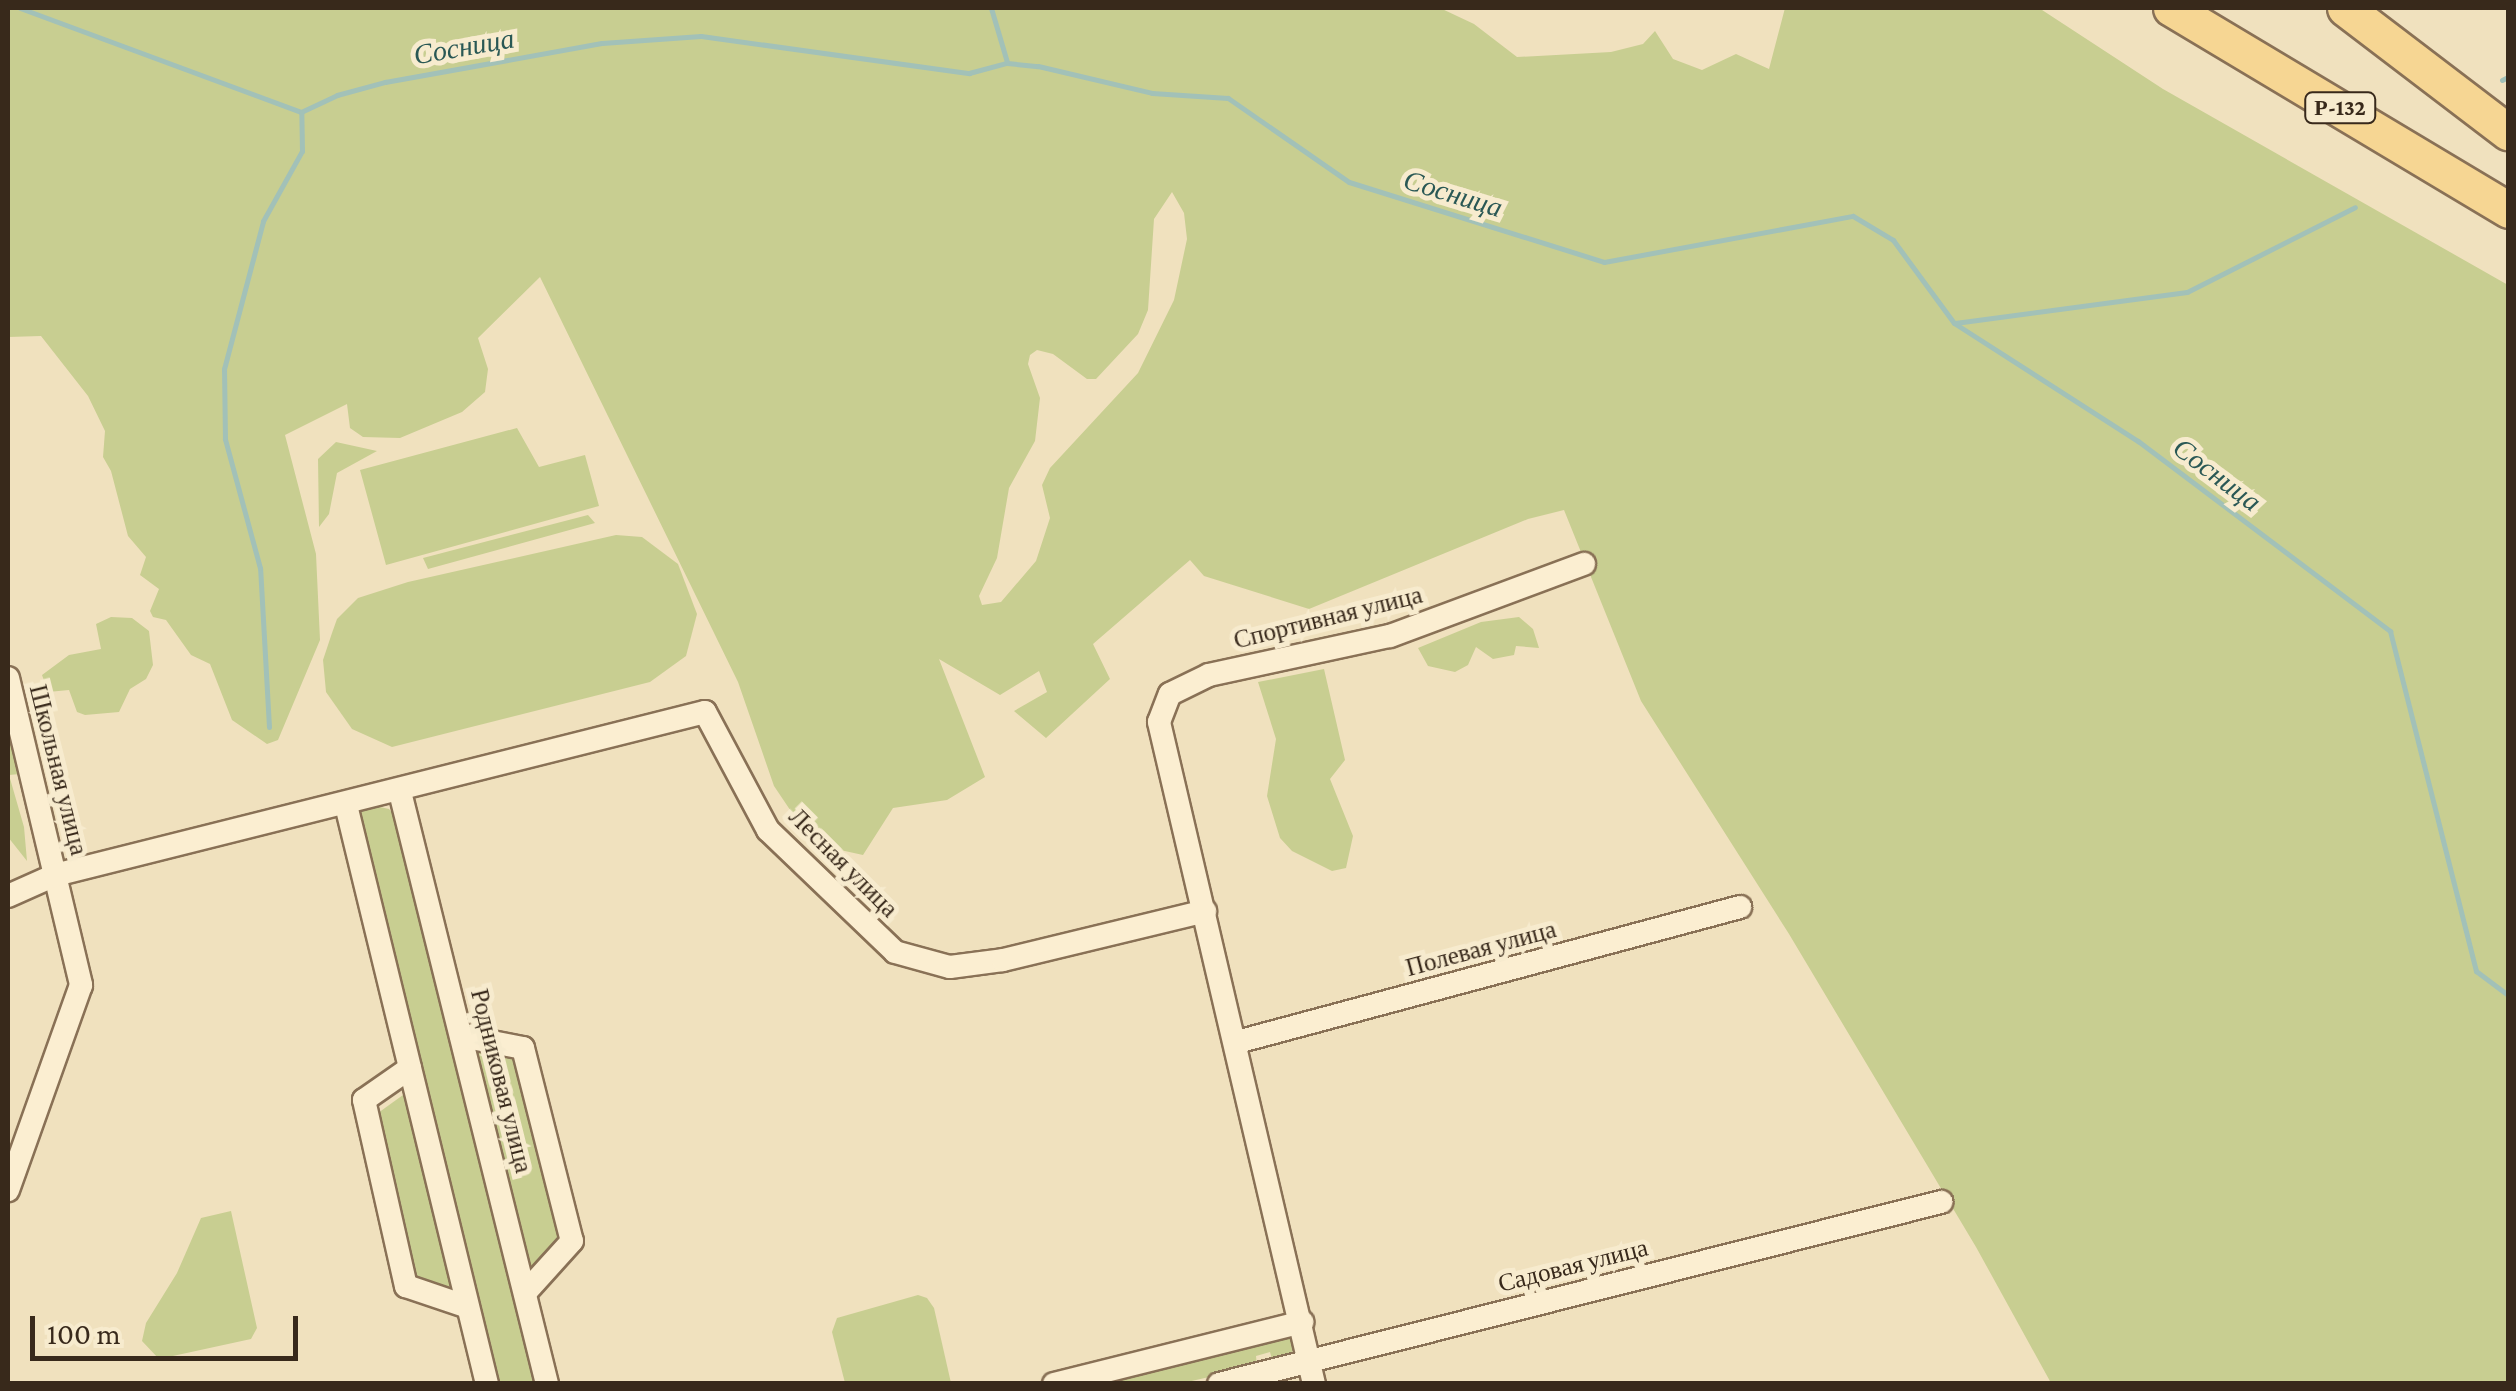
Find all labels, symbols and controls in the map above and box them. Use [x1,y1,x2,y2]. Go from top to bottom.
water label: Сосница [411,22,517,72]
road number: Р-132 [2302,91,2378,125]
water label: Сосница [1400,163,1506,225]
water label: Сосница [2166,431,2268,519]
street label: Спортивная улица [1231,580,1425,656]
street label: Школьная улица [22,682,94,858]
street label: Лесная улица [782,802,904,924]
street label: Полевая улица [1403,915,1559,983]
street label: Родниковая улица [464,986,538,1176]
street label: Садовая улица [1495,1233,1651,1299]
scale bar [35,1296,302,1358]
text: 100 m [47,1317,121,1350]

